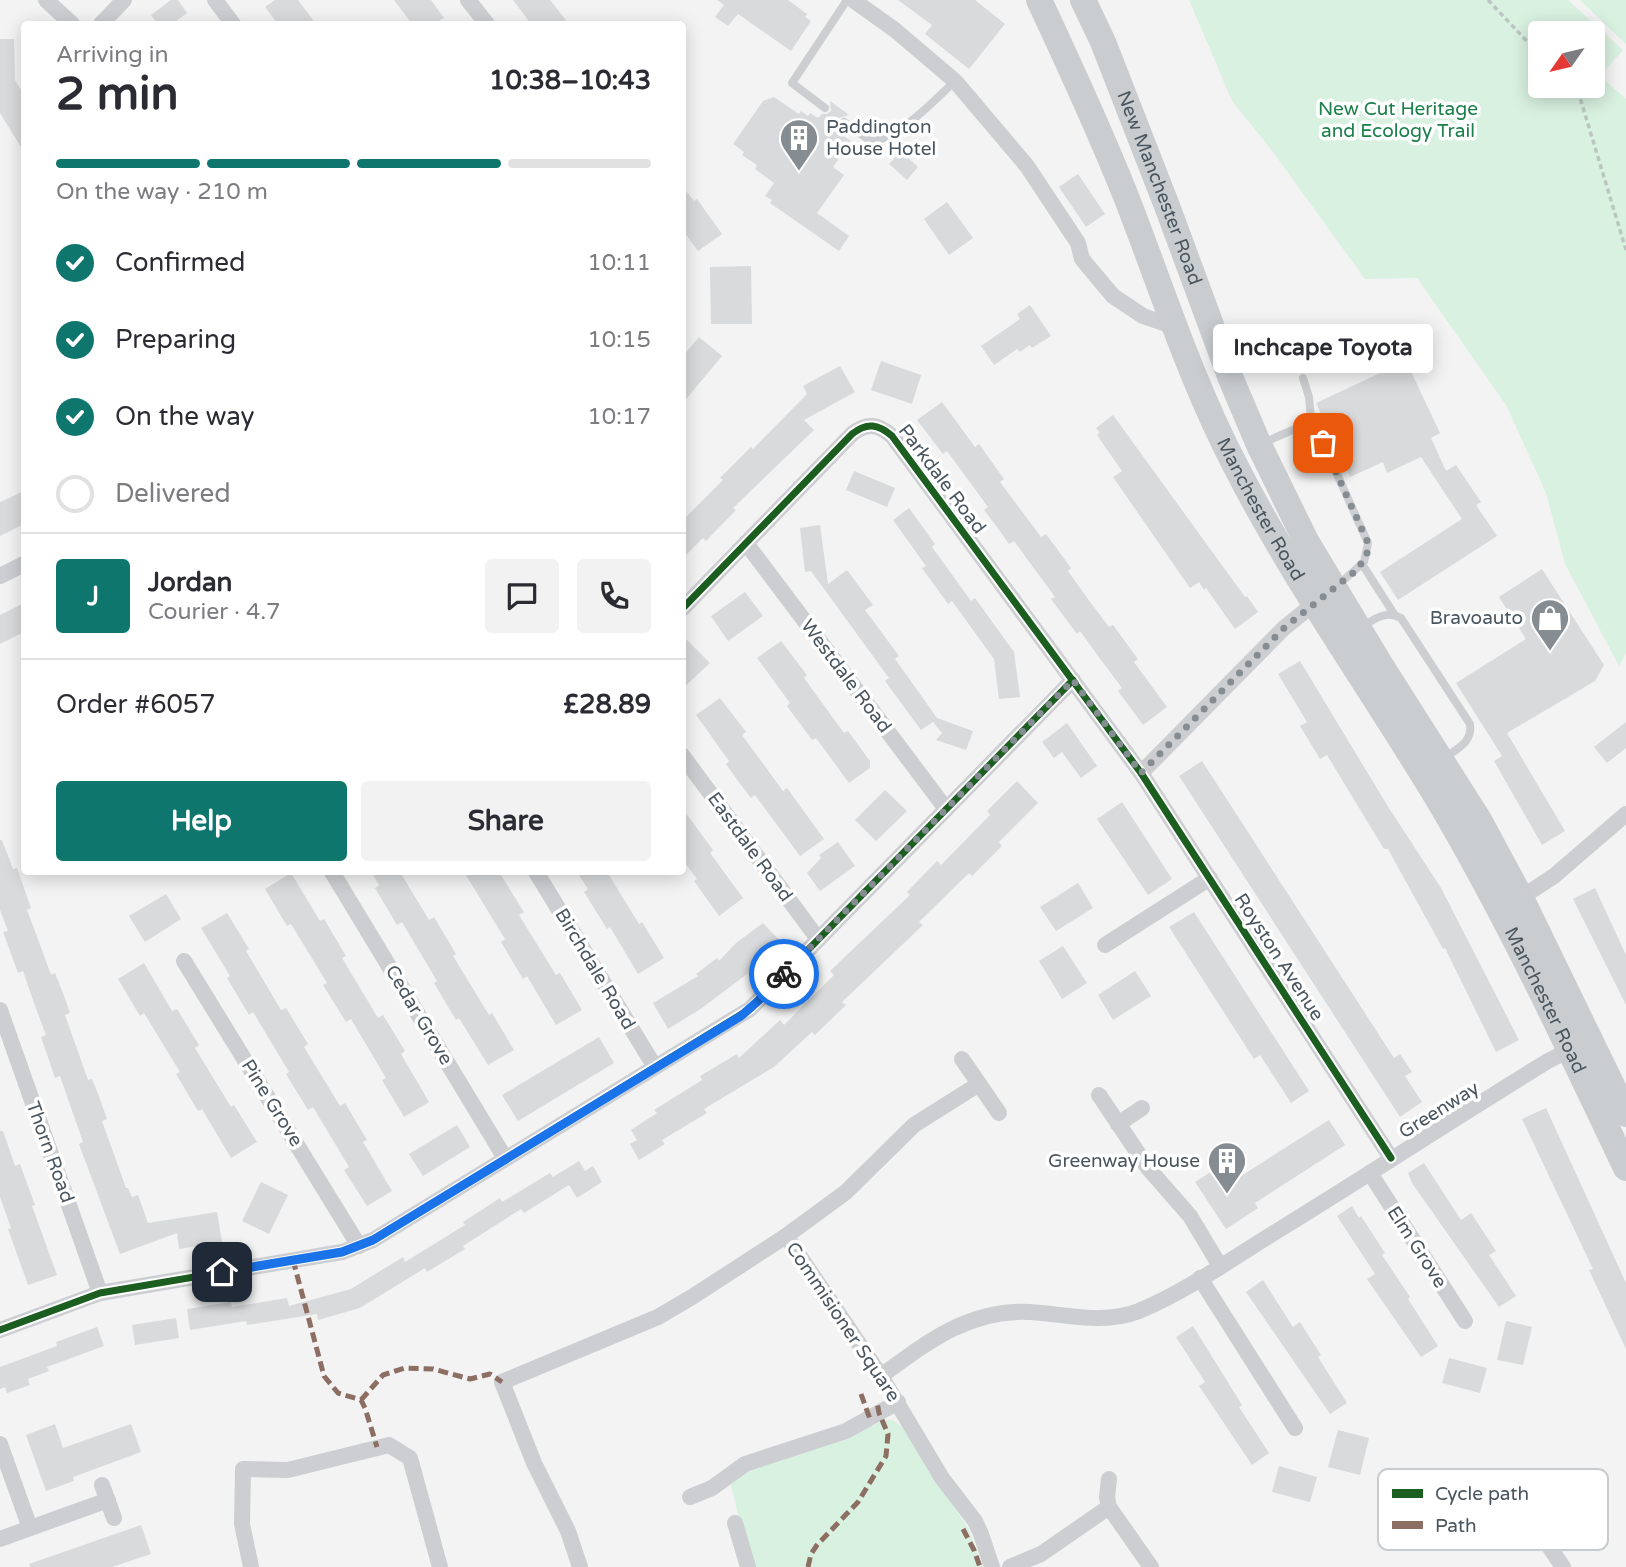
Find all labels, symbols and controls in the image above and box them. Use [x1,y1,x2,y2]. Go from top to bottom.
north arrow [1528,21,1605,98]
map controls [1528,21,1605,98]
text: Arriving in [56,41,169,69]
text: 10:38–10:43 [489,65,651,96]
text: 2 min [56,67,179,122]
street label: New Manchester Road [1112,88,1206,288]
park label: New Cut Heritage and Ecology Trail [1318,98,1478,142]
place label: Paddington House Hotel [826,116,936,160]
building icon: Paddington House Hotel [778,117,820,172]
text: On the way · 210 m [56,178,268,206]
icon: check [56,244,94,282]
text: Confirmed [115,247,245,278]
text: 10:11 [587,249,651,277]
icon: check [56,321,94,359]
text: Preparing [115,324,236,355]
callout: Inchcape Toyota [1213,324,1433,373]
text: 10:15 [587,326,651,354]
text: Inchcape Toyota [1233,334,1413,362]
icon: check [56,398,94,436]
text: On the way [115,401,255,432]
text: 10:17 [587,403,651,431]
pin [1293,413,1353,473]
street label: Parkdale Road [894,420,990,538]
icon: bag [1304,424,1342,462]
street label: Manchester Road [1212,434,1309,585]
text: Delivered [115,478,231,509]
button: chat [485,559,559,633]
button: phone [577,559,651,633]
text: Jordan [148,567,232,598]
text: J [87,581,99,612]
shop icon: Bravoauto [1529,597,1571,652]
text: Courier · 4.7 [148,598,281,626]
place label: Bravoauto [1430,607,1523,629]
street label: Westdale Road [796,615,896,737]
text: Order #6057 [56,689,216,720]
text: £28.89 [563,689,651,720]
button: Help [56,781,347,861]
button: Share [361,781,651,861]
street label: Eastdale Road [703,788,797,906]
street label: Royston Avenue [1230,889,1328,1025]
street label: Birchdale Road [550,904,640,1034]
street label: Manchester Road [1500,924,1590,1077]
courier [749,939,819,1009]
icon: bike [765,955,803,993]
street label: Cedar Grove [381,961,457,1069]
street label: Pine Grove [237,1056,307,1150]
street label: Greenway [1395,1077,1483,1143]
street label: Thorn Road [22,1098,78,1206]
building icon: Greenway House [1206,1140,1248,1195]
place label: Greenway House [1048,1150,1200,1172]
street label: Elm Grove [1383,1202,1451,1292]
street label: Commisioner Square [781,1238,905,1406]
pin [192,1242,252,1302]
icon: home [203,1253,241,1291]
legend [1378,1469,1608,1550]
text: Cycle path [1435,1483,1529,1505]
text: Path [1435,1515,1477,1537]

